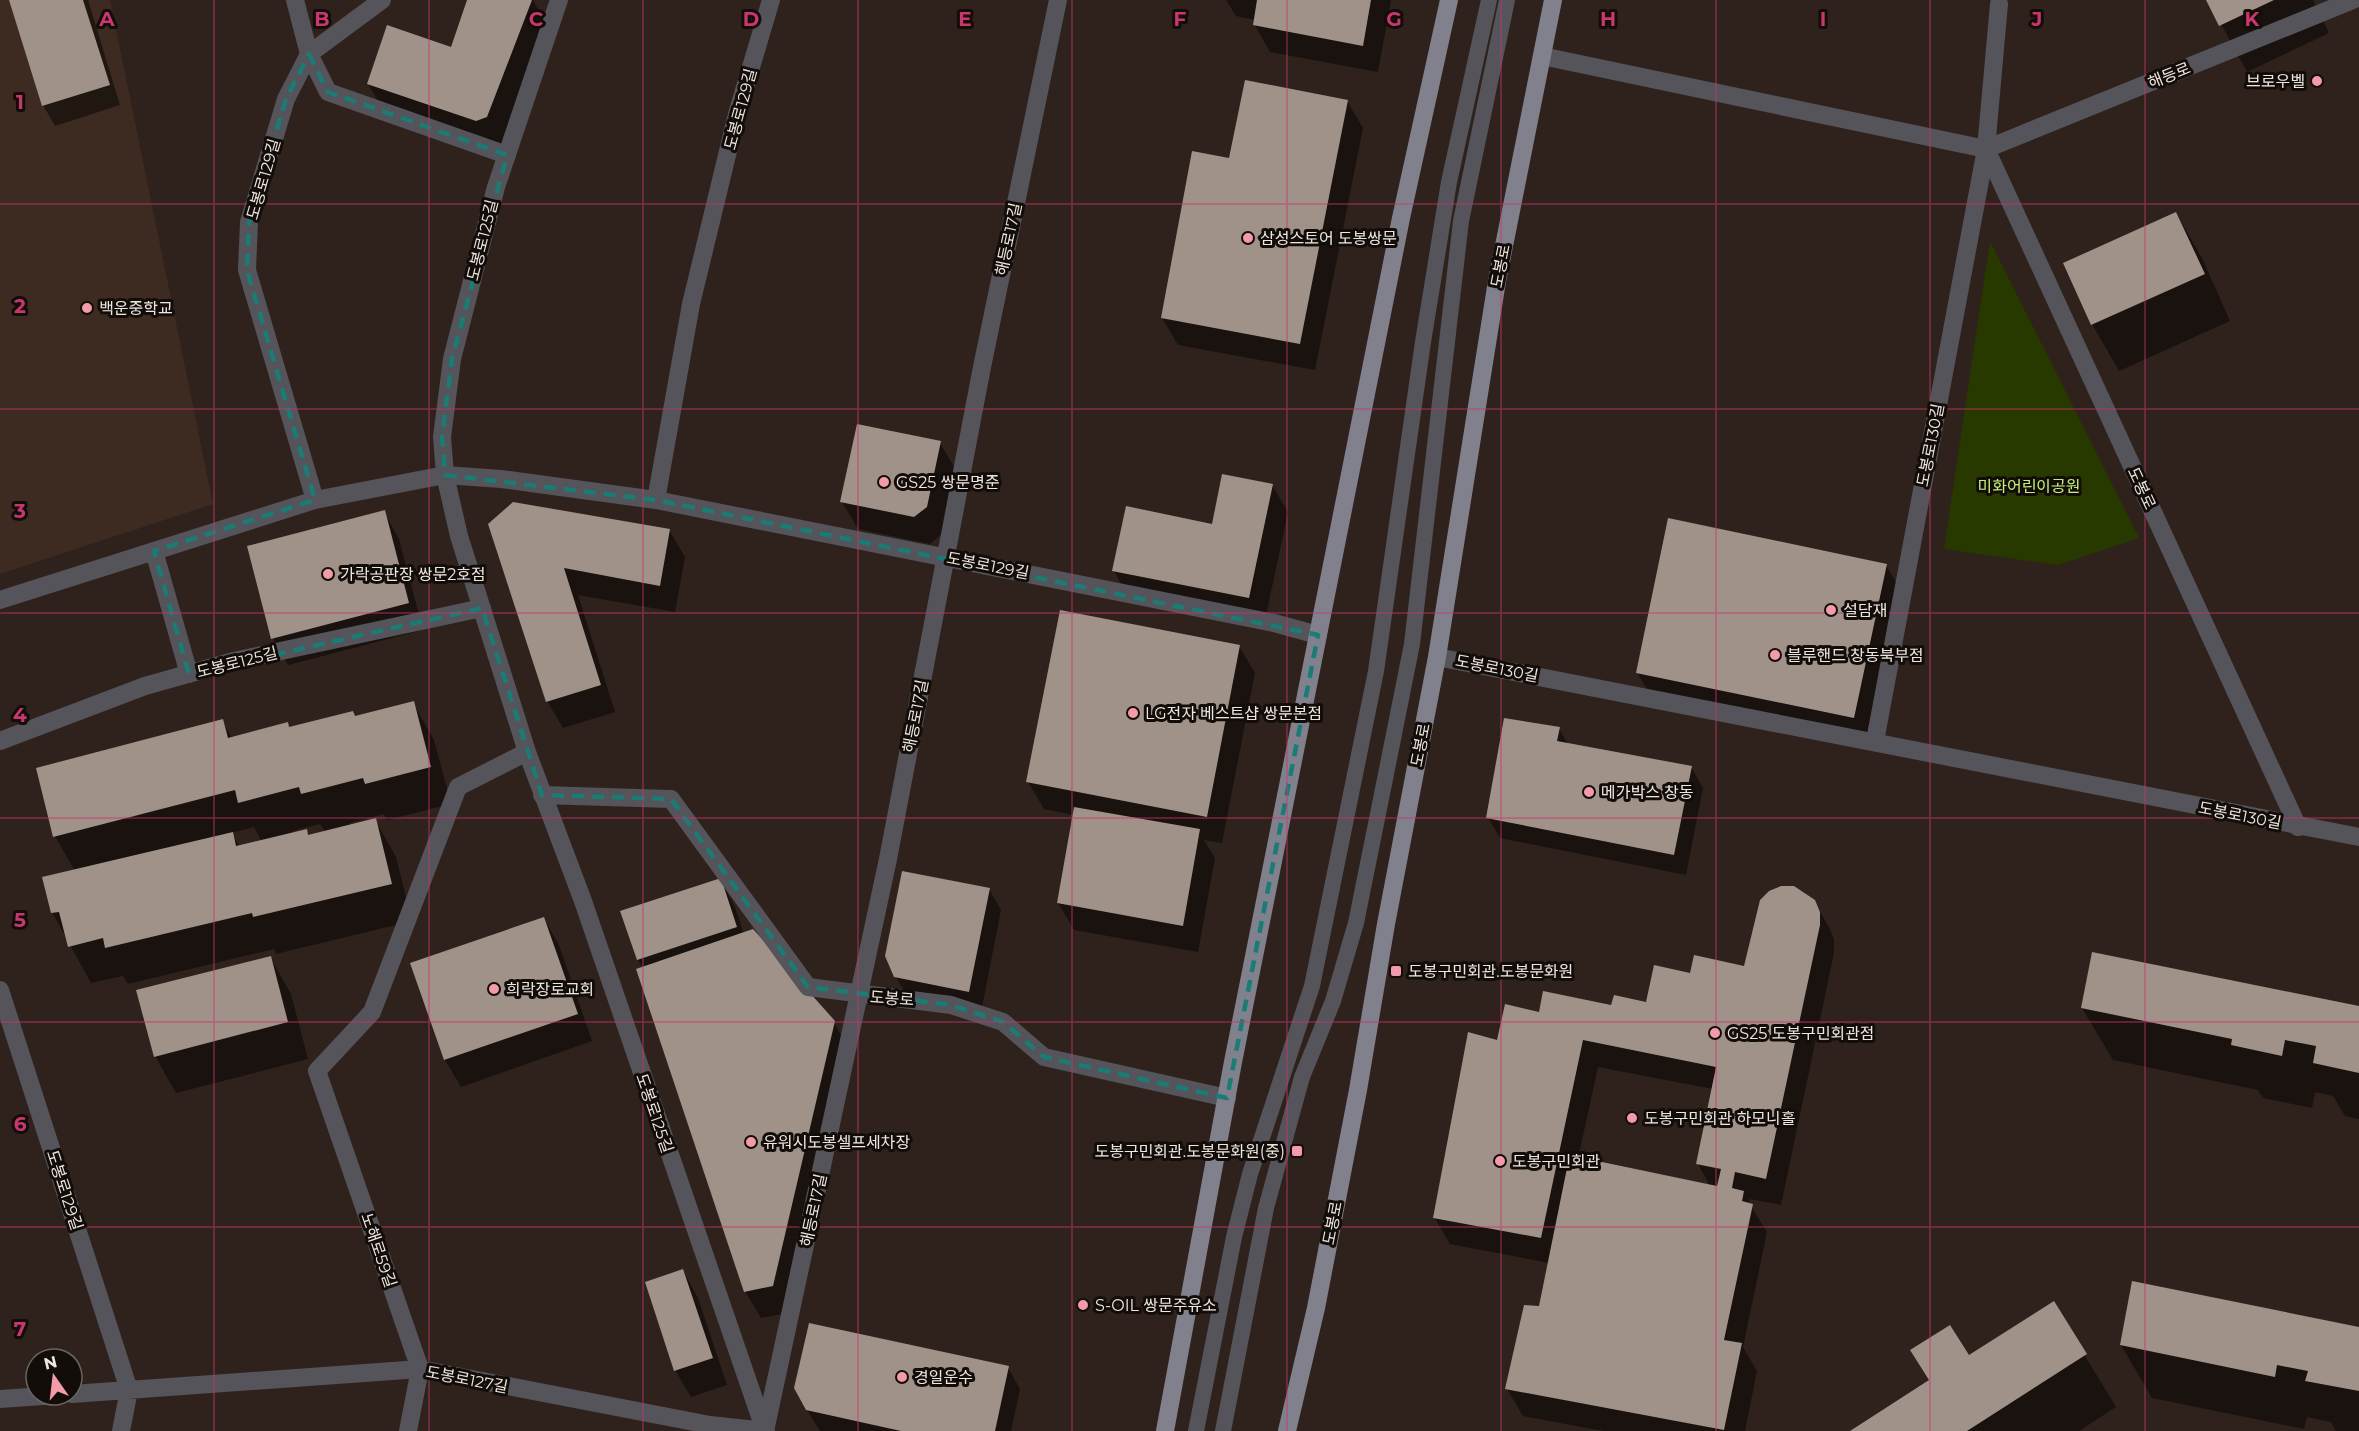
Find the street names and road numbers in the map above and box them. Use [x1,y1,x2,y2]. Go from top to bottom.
street label: 해등로 [2145,58,2193,93]
street label: 도봉로129길 [721,66,760,152]
street label: 도봉로129길 [243,136,284,222]
street label: 도봉로125길 [463,198,502,283]
street label: 해등로17길 [991,201,1025,277]
street label: 도봉로 [1487,242,1514,290]
street label: 도봉로130길 [1913,402,1948,488]
street label: 도봉로 [2124,464,2160,512]
street label: 도봉로129길 [945,548,1031,583]
street label: 도봉로125길 [195,643,280,682]
street label: 도봉로130길 [1454,651,1540,686]
street label: 해등로17길 [899,678,932,754]
street label: 도봉로 [1407,721,1434,769]
street label: 도봉로130길 [2197,798,2283,833]
street label: 도봉로 [869,987,915,1010]
street label: 도봉로125길 [632,1071,677,1155]
street label: 도봉로129길 [43,1148,86,1233]
street label: 해등로17길 [796,1172,830,1248]
street label: 도봉로 [1319,1199,1346,1247]
street label: 노해로59길 [357,1210,400,1290]
street label: 도봉로127길 [424,1362,510,1397]

